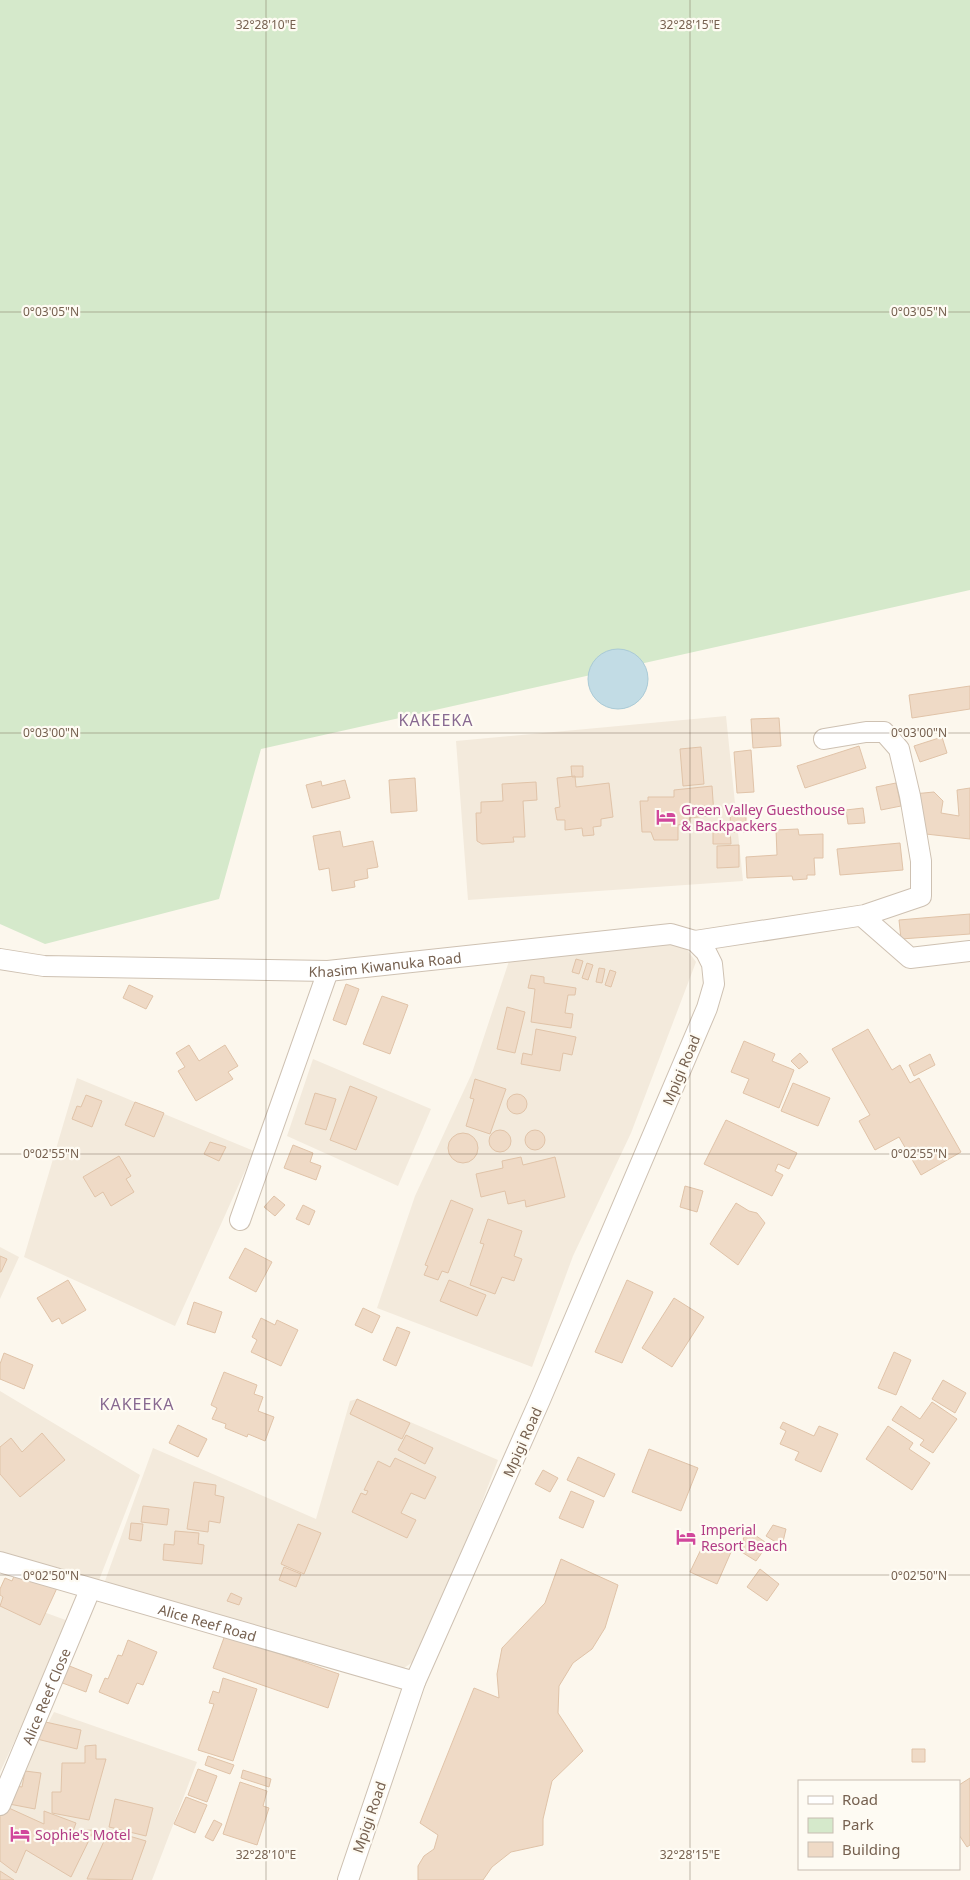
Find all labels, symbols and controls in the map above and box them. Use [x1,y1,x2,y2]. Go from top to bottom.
text: 32°28'10"E [236,16,296,33]
text: 32°28'15"E [660,16,720,33]
text: 0°03'05"N [23,303,79,320]
text: 0°03'05"N [891,303,947,320]
district label: KAKEEKA [399,709,473,731]
text: 0°03'00"N [23,724,79,741]
text: 0°03'00"N [891,724,947,741]
place label: Green Valley Guesthouse & Backpackers [681,800,845,835]
hotel icon: Green Valley Guesthouse & Backpackers [655,806,677,828]
street label: Khasim Kiwanuka Road [309,947,462,981]
street label: Mpigi Road [658,1032,704,1108]
text: 0°02'55"N [23,1145,79,1162]
text: 0°02'55"N [891,1145,947,1162]
district label: KAKEEKA [100,1393,174,1415]
street label: Mpigi Road [498,1404,546,1480]
place label: Imperial Resort Beach [701,1520,787,1555]
hotel icon: Imperial Resort Beach [675,1526,697,1548]
text: 0°02'50"N [23,1567,79,1584]
text: 0°02'50"N [891,1567,947,1584]
street label: Alice Reef Road [156,1599,259,1645]
street label: Alice Reef Close [17,1645,74,1747]
street label: Mpigi Road [348,1779,390,1855]
legend [798,1780,960,1870]
text: Road [842,1789,878,1809]
text: Park [842,1814,874,1834]
hotel icon: Sophie's Motel [9,1823,31,1845]
place label: Sophie's Motel [35,1825,131,1844]
text: Building [842,1839,900,1859]
text: 32°28'10"E [236,1846,296,1863]
text: 32°28'15"E [660,1846,720,1863]

